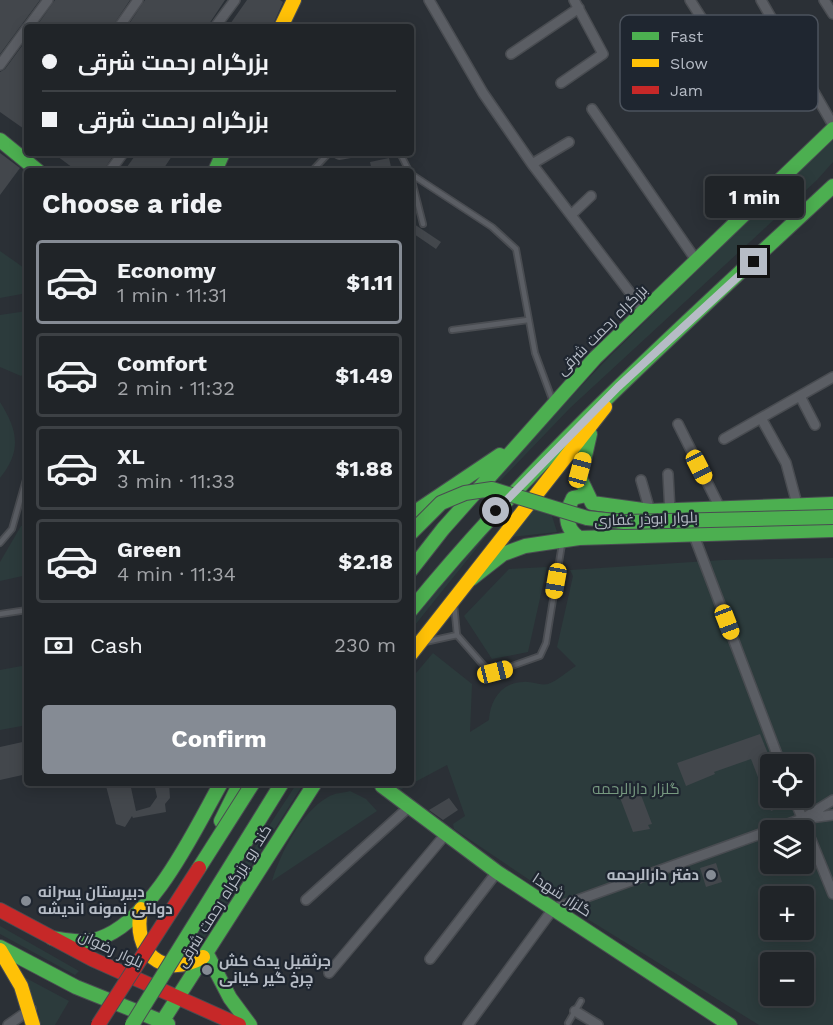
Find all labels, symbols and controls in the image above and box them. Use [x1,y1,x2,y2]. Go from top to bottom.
legend [620,15,818,111]
text: Fast [670,27,703,46]
text: بزرگراه رحمت شرقی [78,50,269,75]
text: Slow [670,54,708,73]
text: Jam [670,81,703,100]
text: بزرگراه رحمت شرقی [78,108,269,133]
callout: 1 min [704,175,804,217]
text: 1 min [729,185,780,209]
text: Choose a ride [42,188,222,220]
route end [740,248,767,275]
icon: car [45,255,99,309]
text: Economy [117,258,216,283]
text: $1.11 [346,270,393,295]
street label: بزرگراه رحمت شرقی [553,281,652,380]
text: 1 min · 11:31 [117,283,227,307]
icon: car [45,348,99,402]
text: Comfort [117,351,207,376]
text: $1.49 [335,363,393,388]
text: 2 min · 11:32 [117,376,235,400]
icon: car [45,441,99,495]
text: XL [117,444,145,469]
car [683,447,715,487]
car [567,450,593,490]
text: $1.88 [335,456,393,481]
text: 3 min · 11:33 [117,469,235,493]
route start [482,497,509,524]
street label: بلوار ابوذر غفاری [594,508,698,531]
icon: car [45,534,99,588]
text: Green [117,537,181,562]
text: $2.18 [338,549,393,574]
text: 4 min · 11:34 [117,562,236,586]
car [544,562,568,600]
car [712,602,742,642]
icon: cash [42,629,75,662]
text: Cash [90,633,143,658]
text: 230 m [334,633,396,657]
car [475,659,515,685]
button: Confirm [42,705,396,774]
map controls [760,754,814,1006]
button: locate [760,754,814,808]
park label: گلزار دارالرحمه [592,780,680,798]
button: layers [760,820,814,874]
street label: کند رو بزرگراه رحمت شرقی [173,821,276,971]
place label: دفتر دارالرحمه [607,866,699,884]
marker: دفتر دارالرحمه [704,868,718,882]
street label: گلزار شهدا [529,869,595,922]
place label: دبیرستان پسرانه دولتی نمونه اندیشه [38,883,173,918]
button: + [760,886,814,940]
marker: دبیرستان پسرانه دولتی نمونه اندیشه [19,894,33,908]
street label: بلوار رضوان [75,926,146,973]
place label: جرثقیل یدک کش چرخ گیر کیانی [219,952,331,989]
button: − [760,952,814,1006]
marker: جرثقیل یدک کش چرخ گیر کیانی [200,963,214,977]

